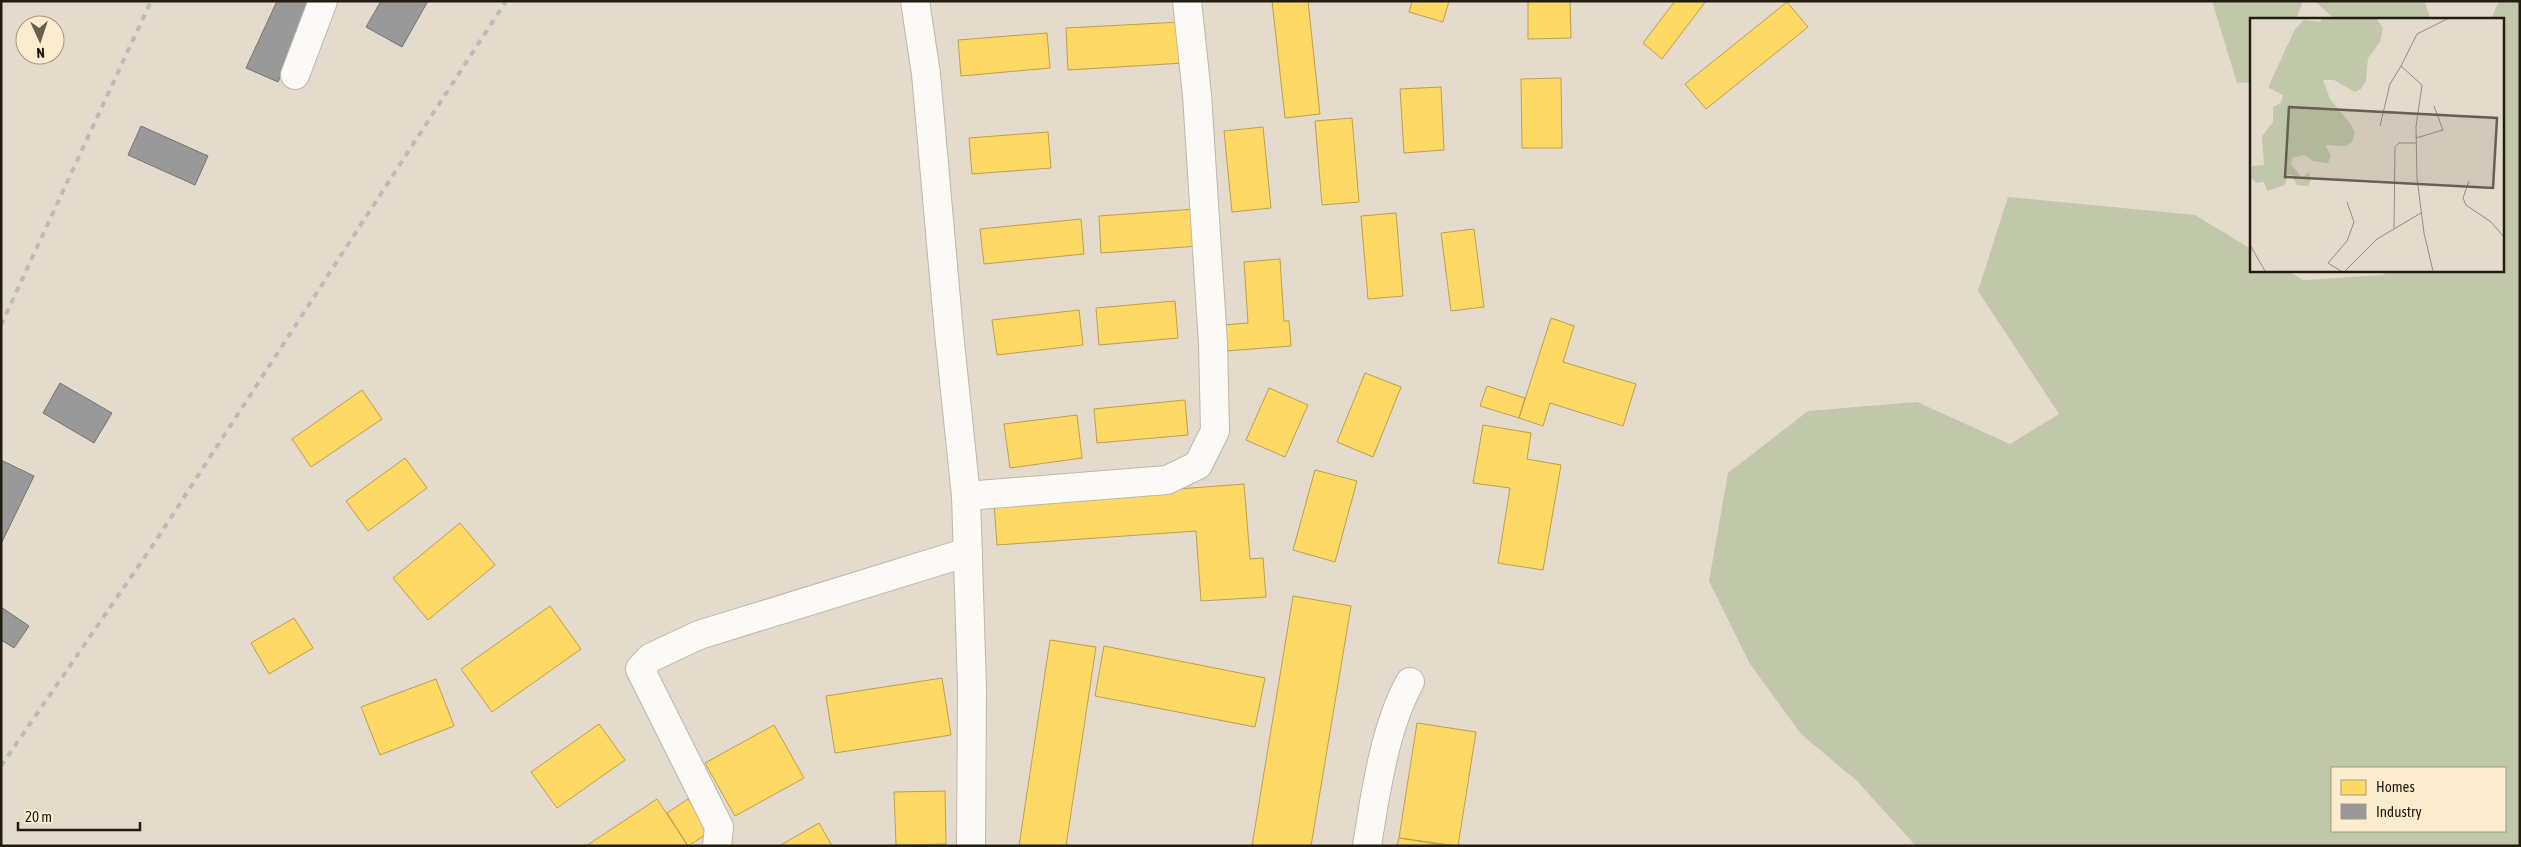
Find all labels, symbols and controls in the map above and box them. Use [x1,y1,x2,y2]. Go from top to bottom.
north arrow [15,15,65,65]
inset map [2250,18,2504,271]
text: N [36,45,45,61]
legend [2331,767,2506,832]
text: Homes [2376,778,2415,795]
scale bar [18,800,140,832]
text: Industry [2376,803,2422,820]
text: 20 m [25,808,52,825]

